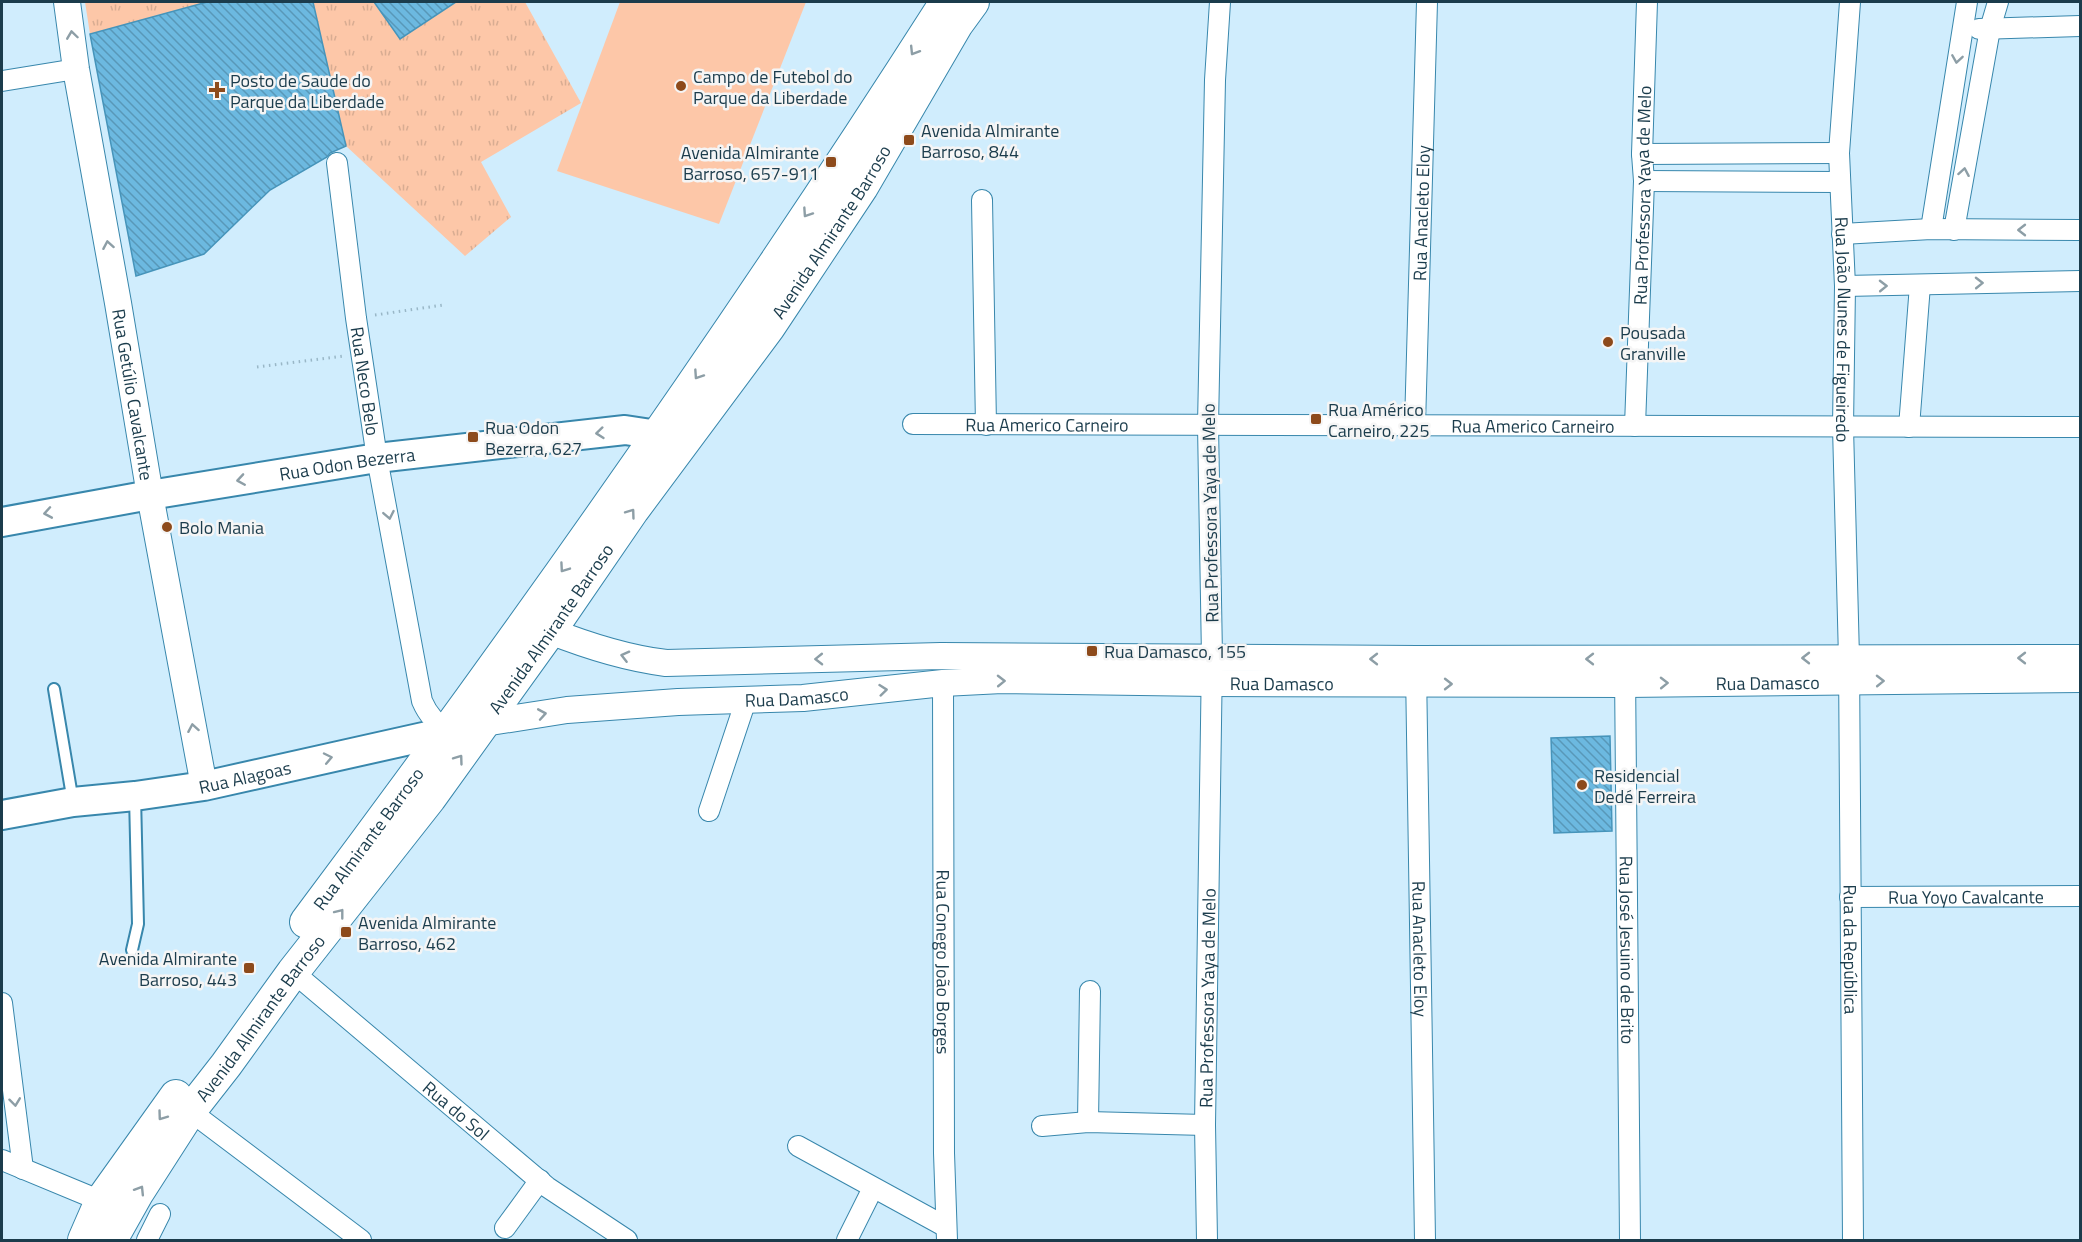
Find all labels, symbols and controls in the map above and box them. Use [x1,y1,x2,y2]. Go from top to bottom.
one-way arrow [66,31,78,40]
one-way arrow [910,45,922,55]
one-way arrow [1951,54,1964,64]
place label: Campo de Futebol do Parque da Liberdade [693,63,853,111]
place label: Posto de Saude do Parque da Liberdade [230,67,384,115]
marker: Campo de Futebol do Parque da Liberdade [674,79,688,93]
marker: Posto de Saude do Parque da Liberdade [208,81,226,99]
street label: Rua Professora Yaya de Melo [1626,85,1658,305]
place label: Avenida Almirante Barroso, 844 [921,117,1059,165]
marker: Avenida Almirante Barroso, 844 [902,133,916,147]
place label: Avenida Almirante Barroso, 657-911 [681,139,819,187]
street label: Avenida Almirante Barroso [765,140,897,324]
street label: Rua Anacleto Eloy [1406,144,1436,281]
marker: Avenida Almirante Barroso, 657-911 [824,155,838,169]
one-way arrow [1958,168,1970,177]
one-way arrow [803,207,814,218]
street label: Rua João Nunes de Figueiredo [1828,216,1859,443]
one-way arrow [2018,224,2027,236]
one-way arrow [102,240,115,250]
one-way arrow [1974,277,1983,290]
one-way arrow [1878,279,1887,292]
street label: Rua Getúlio Cavalcante [106,307,161,482]
place label: Pousada Granville [1620,319,1686,367]
street label: Rua Neco Belo [344,325,387,437]
marker: Pousada Granville [1601,335,1615,349]
one-way arrow [694,369,705,380]
place label: Rua Américo Carneiro, 225 [1328,396,1430,444]
street label: Rua Professora Yaya de Melo [1195,403,1225,623]
street label: Rua Americo Carneiro [965,411,1129,438]
marker: Rua Américo Carneiro, 225 [1309,412,1323,426]
street label: Rua Americo Carneiro [1451,412,1615,439]
place label: Rua Odon Bezerra, 627 [485,414,582,462]
one-way arrow [596,426,605,439]
marker: Rua Odon Bezerra, 627 [466,430,480,444]
street label: Rua Odon Bezerra [277,440,416,487]
one-way arrow [236,473,246,486]
one-way arrow [44,506,54,519]
one-way arrow [624,508,635,519]
one-way arrow [381,510,394,520]
place label: Bolo Mania [179,514,264,541]
marker: Bolo Mania [160,520,174,534]
street label: Avenida Almirante Barroso [482,538,620,719]
one-way arrow [560,562,571,573]
place label: Rua Damasco, 155 [1104,638,1246,665]
marker: Rua Damasco, 155 [1085,644,1099,658]
one-way arrow [620,651,630,664]
one-way arrow [1370,652,1379,665]
one-way arrow [1802,652,1811,664]
one-way arrow [2018,652,2027,664]
one-way arrow [815,653,824,665]
one-way arrow [1586,653,1595,665]
street label: Rua Damasco [1716,668,1820,697]
street label: Rua Damasco [1230,670,1334,697]
one-way arrow [997,674,1006,687]
one-way arrow [1876,675,1885,687]
one-way arrow [1660,677,1669,690]
one-way arrow [1444,678,1453,690]
street label: Rua Damasco [744,680,850,713]
one-way arrow [878,684,887,697]
one-way arrow [537,708,547,720]
one-way arrow [187,724,200,734]
street label: Rua Alagoas [196,753,293,800]
one-way arrow [323,753,333,766]
one-way arrow [452,754,463,765]
street label: Rua Almirante Barroso [306,762,430,916]
place label: Residencial Dedé Ferreira [1594,762,1696,810]
marker: Residencial Dedé Ferreira [1575,778,1589,792]
street label: Rua José Jesuino de Brito [1613,856,1642,1044]
street label: Rua Conego João Borges [930,870,957,1054]
street label: Rua Anacleto Eloy [1406,881,1435,1018]
street label: Rua Yoyo Cavalcante [1888,883,2044,910]
street label: Rua da República [1837,884,1865,1014]
street label: Rua Professora Yaya de Melo [1192,888,1222,1108]
one-way arrow [332,908,343,919]
place label: Avenida Almirante Barroso, 462 [358,909,496,957]
marker: Avenida Almirante Barroso, 462 [339,925,353,939]
street label: Avenida Almirante Barroso [189,929,331,1107]
place label: Avenida Almirante Barroso, 443 [99,945,237,993]
marker: Avenida Almirante Barroso, 443 [242,961,256,975]
street label: Rua do Sol [417,1074,496,1146]
one-way arrow [8,1098,20,1107]
one-way arrow [158,1109,169,1120]
one-way arrow [132,1186,144,1196]

